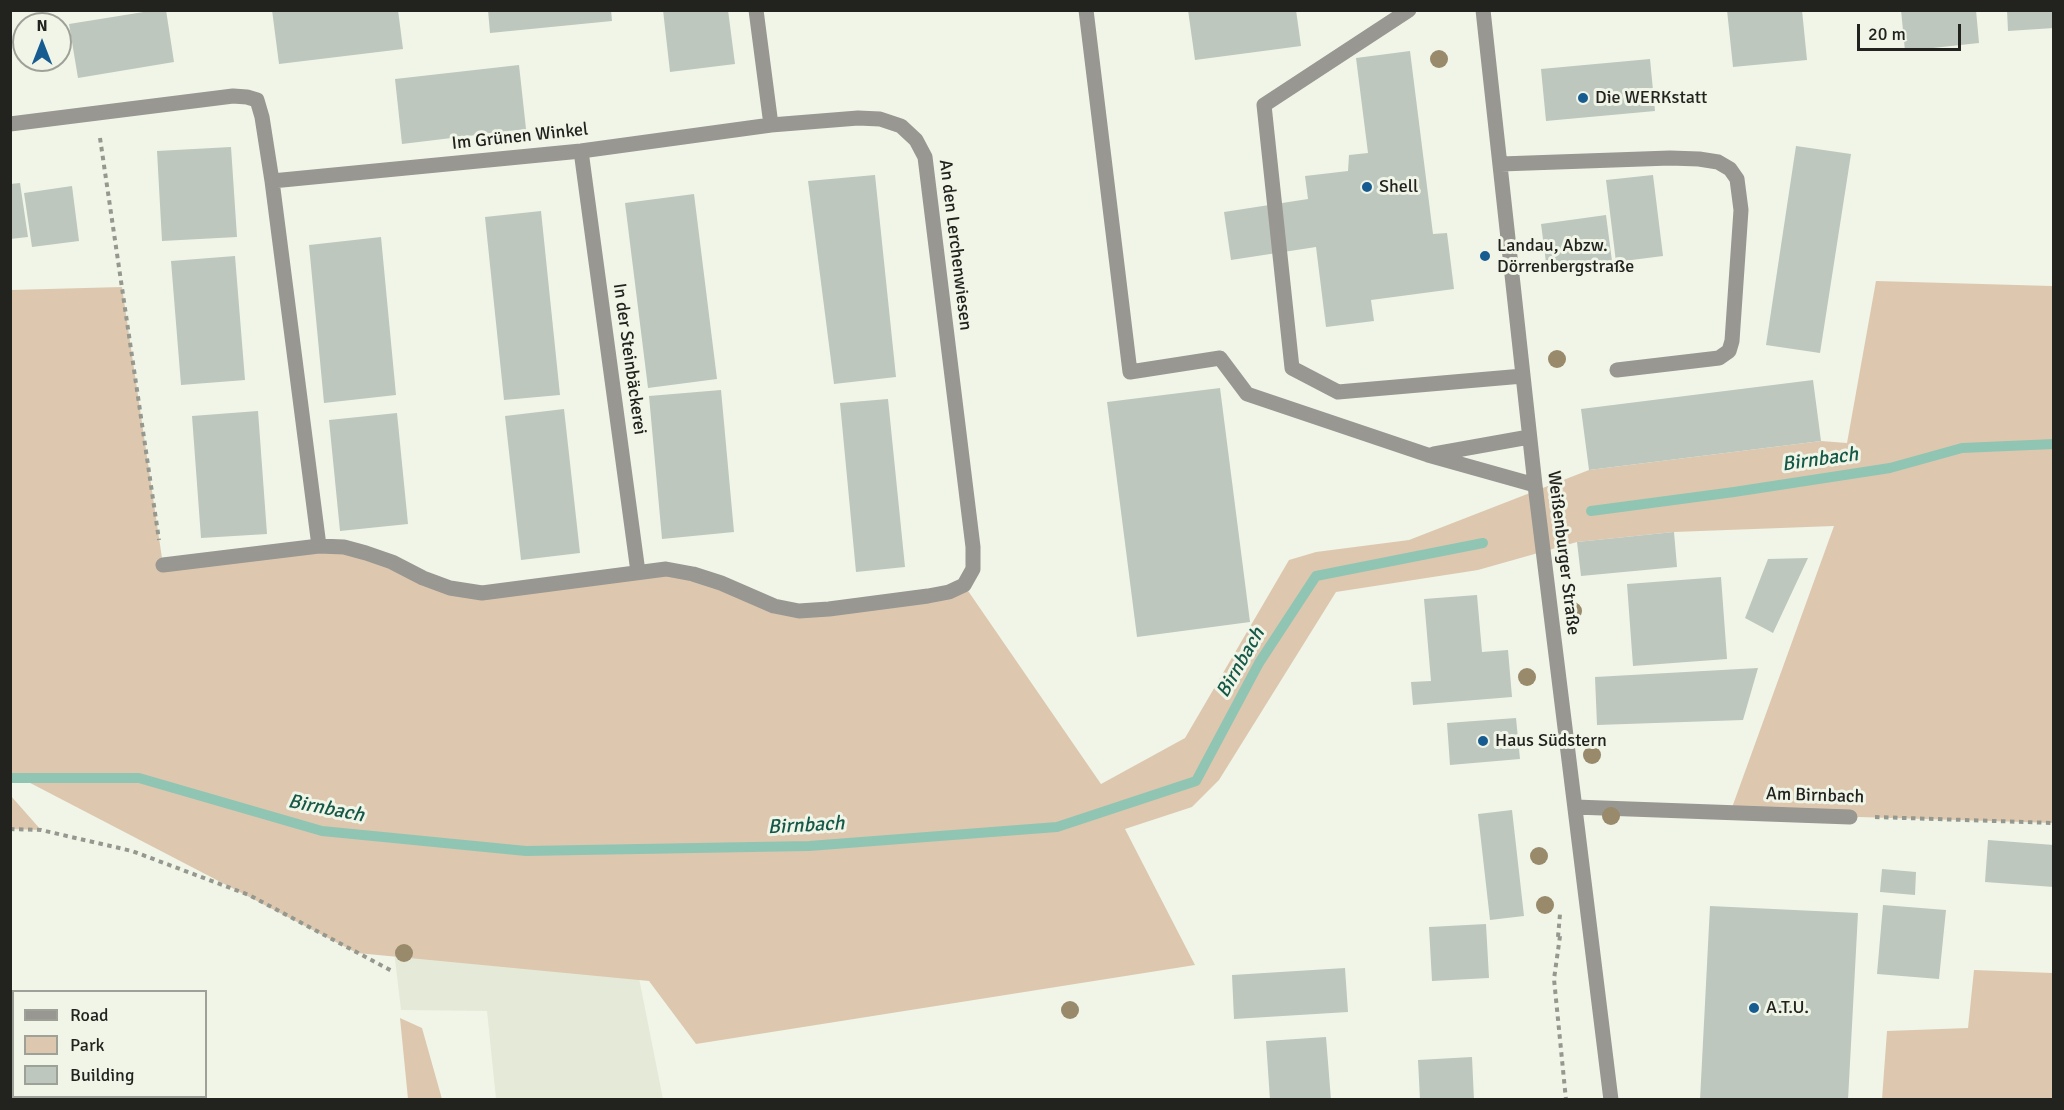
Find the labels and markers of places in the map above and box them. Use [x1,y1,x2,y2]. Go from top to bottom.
place label: Die WERKstatt [1595,87,1707,109]
marker: Die WERKstatt [1576,91,1590,105]
place label: Shell [1379,176,1418,198]
marker: Shell [1360,180,1374,194]
place label: Landau, Abzw. Dörrenbergstraße [1497,235,1634,278]
marker: Landau, Abzw. Dörrenbergstraße [1478,249,1492,263]
place label: Haus Südstern [1495,730,1607,752]
marker: Haus Südstern [1476,734,1490,748]
place label: A.T.U. [1766,997,1809,1019]
marker: A.T.U. [1747,1001,1761,1015]

